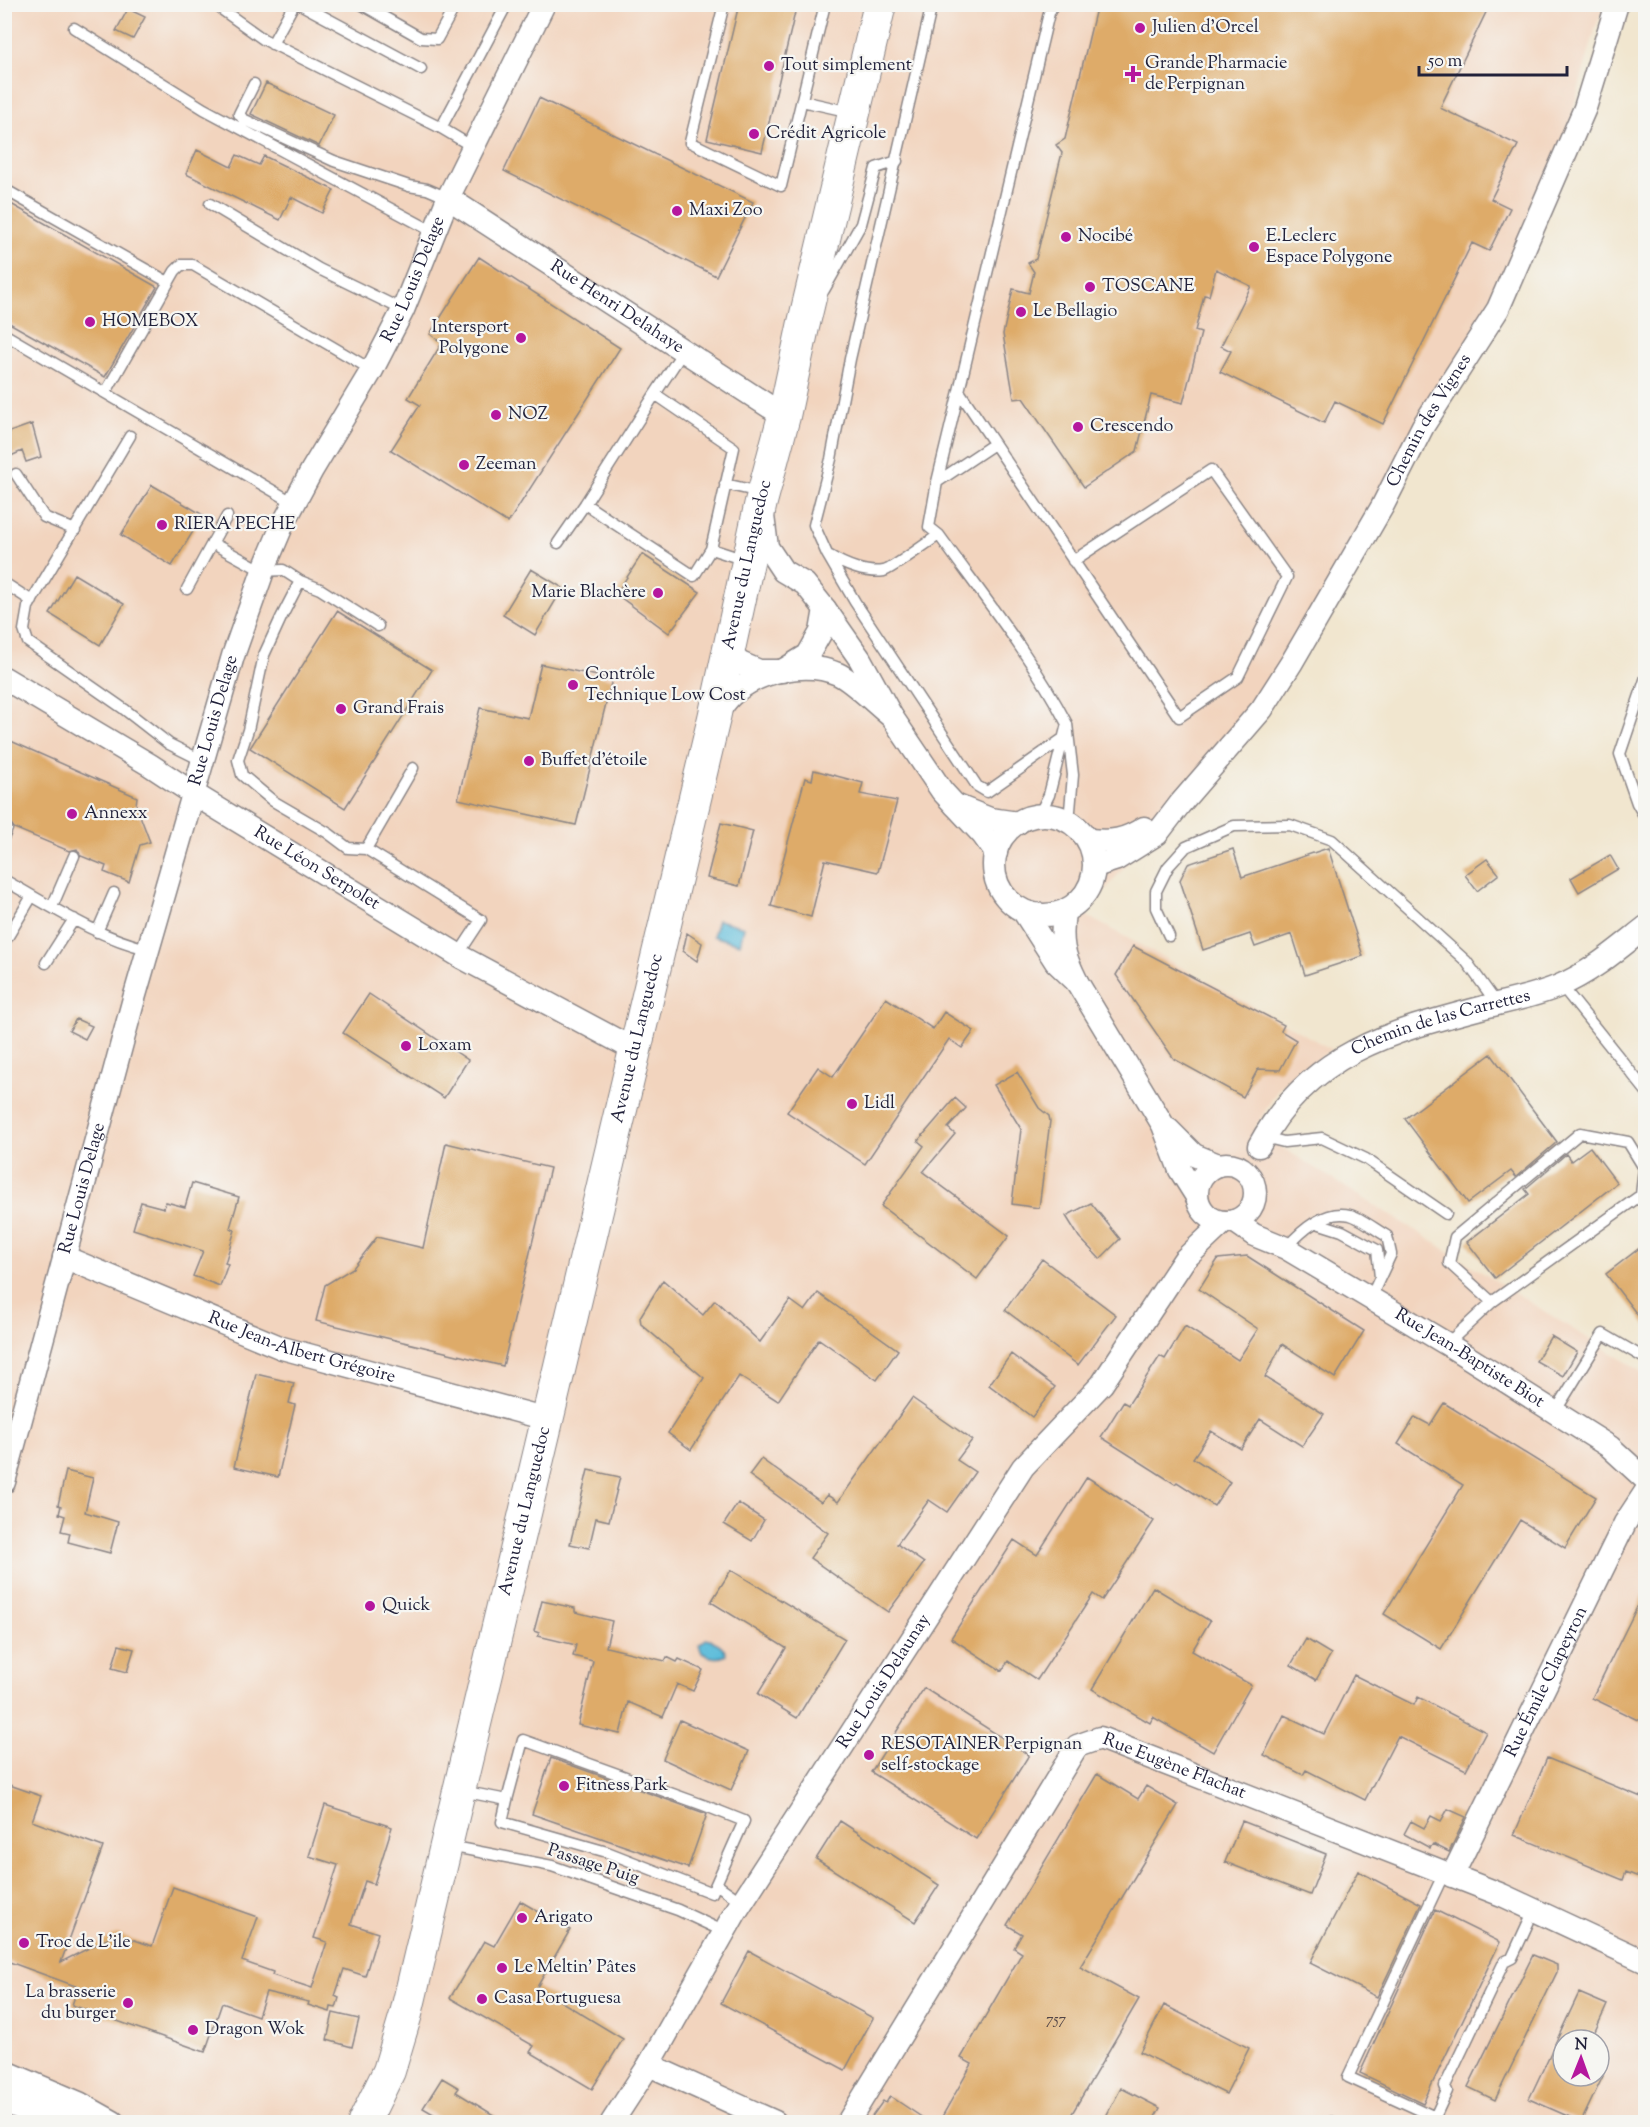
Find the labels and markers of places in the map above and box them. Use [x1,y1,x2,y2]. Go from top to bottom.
place label: Julien d'Orcel [1151,15,1259,41]
marker: Julien d'Orcel [1133,21,1147,35]
place label: Grande Pharmacie de Perpignan [1145,51,1287,98]
place label: Tout simplement [781,53,912,79]
marker: Tout simplement [762,59,776,73]
marker: Grande Pharmacie de Perpignan [1126,67,1140,81]
place label: Crédit Agricole [766,121,887,147]
marker: Crédit Agricole [747,127,761,141]
place label: Maxi Zoo [689,198,763,224]
marker: Maxi Zoo [670,204,684,218]
place label: Nocibé [1078,224,1133,250]
place label: E.Leclerc Espace Polygone [1266,224,1392,271]
marker: Nocibé [1059,230,1073,244]
marker: E.Leclerc Espace Polygone [1247,240,1261,254]
place label: TOSCANE [1102,274,1194,300]
marker: TOSCANE [1083,280,1097,294]
place label: Le Bellagio [1033,299,1118,325]
marker: Le Bellagio [1014,305,1028,319]
place label: HOMEBOX [102,309,199,335]
marker: HOMEBOX [83,315,97,329]
place label: Intersport Polygone [432,315,509,362]
marker: Intersport Polygone [514,331,528,345]
place label: NOZ [508,402,548,428]
marker: NOZ [489,408,503,422]
place label: Crescendo [1090,414,1173,440]
marker: Crescendo [1071,420,1085,434]
place label: Zeeman [476,452,537,478]
marker: Zeeman [457,458,471,472]
place label: RIERA PECHE [174,512,296,538]
marker: RIERA PECHE [155,518,169,532]
place label: Marie Blachère [531,580,646,606]
marker: Marie Blachère [651,586,665,600]
place label: Contrôle Technique Low Cost [585,662,746,709]
marker: Contrôle Technique Low Cost [566,678,580,692]
place label: Grand Frais [353,696,444,722]
marker: Grand Frais [334,702,348,716]
place label: Buffet d'étoile [541,748,647,774]
marker: Buffet d'étoile [522,754,536,768]
place label: Annexx [84,801,148,827]
marker: Annexx [65,807,79,821]
place label: Loxam [418,1033,472,1059]
marker: Loxam [399,1039,413,1053]
place label: Lidl [864,1091,895,1117]
marker: Lidl [845,1097,859,1111]
place label: Quick [382,1593,431,1619]
marker: Quick [363,1599,377,1613]
place label: RESOTAINER Perpignan self-stockage [881,1732,1083,1779]
marker: RESOTAINER Perpignan self-stockage [862,1748,876,1762]
place label: Fitness Park [576,1773,668,1799]
marker: Fitness Park [557,1779,571,1793]
place label: Arigato [534,1905,593,1931]
marker: Arigato [515,1911,529,1925]
place label: Troc de L'ile [36,1930,131,1956]
marker: Troc de L'ile [17,1936,31,1950]
place label: Le Meltin' Pâtes [514,1955,636,1981]
marker: Le Meltin' Pâtes [495,1961,509,1975]
place label: La brasserie du burger [25,1980,116,2027]
place label: Casa Portuguesa [494,1986,621,2012]
marker: Casa Portuguesa [475,1992,489,2006]
marker: La brasserie du burger [121,1996,135,2010]
place label: Dragon Wok [205,2017,305,2043]
marker: Dragon Wok [186,2023,200,2037]

